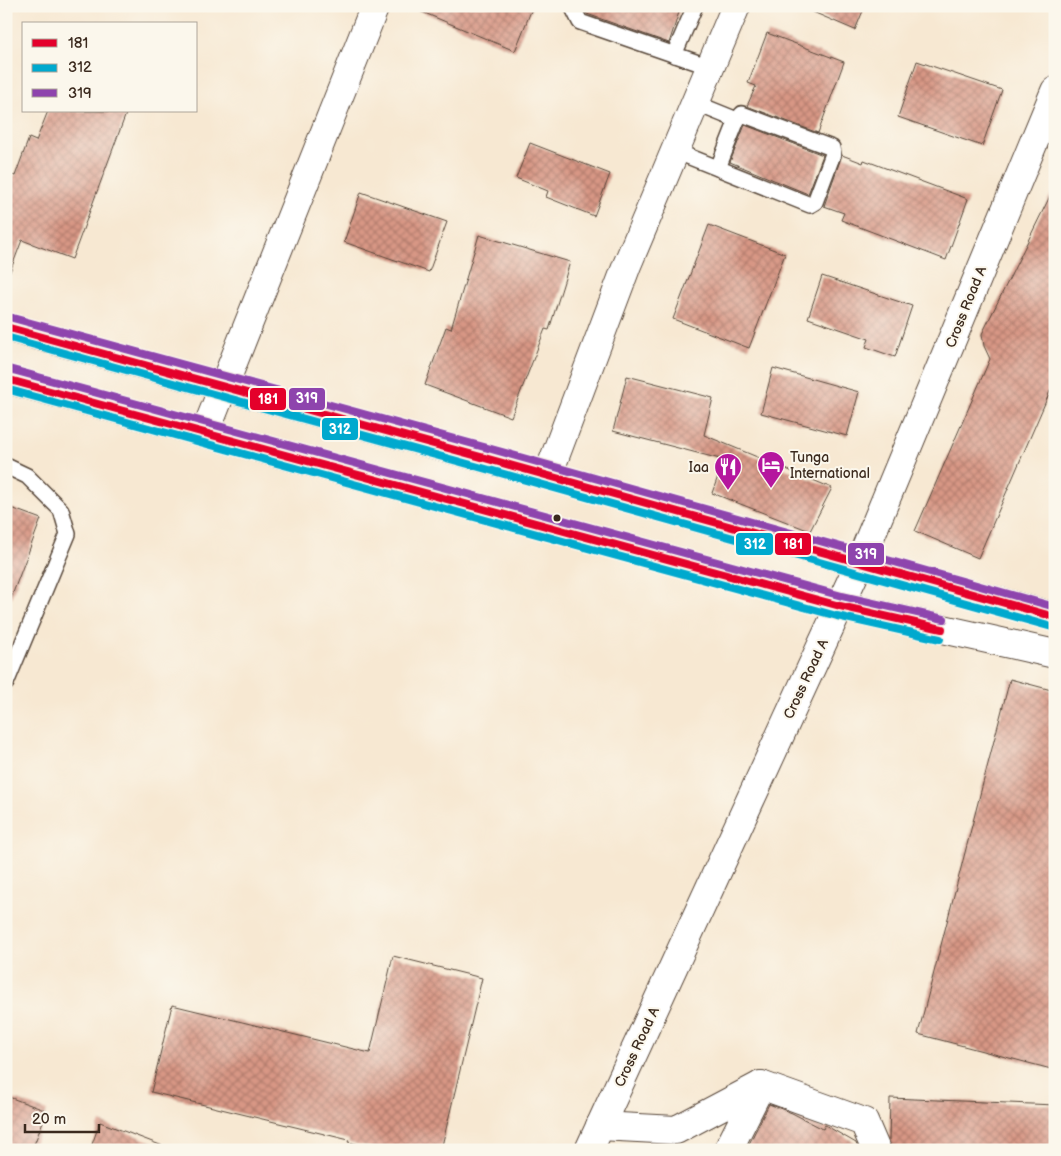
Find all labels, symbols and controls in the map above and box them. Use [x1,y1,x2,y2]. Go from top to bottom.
legend [22,22,198,112]
text: 181 [68,34,88,53]
text: 312 [68,58,92,77]
text: 319 [68,84,92,103]
street label: Cross Road A [942,263,990,350]
line badge: 181 [249,387,287,411]
line badge: 319 [288,387,326,411]
text: 319 [296,390,318,407]
text: 181 [258,391,278,408]
line badge: 312 [321,417,359,441]
text: 312 [329,421,352,438]
place label: Tunga International [790,449,870,482]
hotel icon: Tunga International [756,450,786,489]
restaurant icon: Iaa [713,452,743,491]
place label: Iaa [689,459,709,476]
unlabelled marker [552,513,562,523]
line badge: 312 [735,532,774,556]
line badge: 181 [774,532,812,556]
text: 312 [744,536,767,553]
text: 181 [783,536,803,553]
line badge: 319 [847,542,885,566]
text: 319 [855,546,877,563]
street label: Cross Road A [780,636,832,722]
street label: Cross Road A [611,1004,663,1090]
scale bar [25,1101,99,1133]
text: 20 m [32,1110,66,1129]

